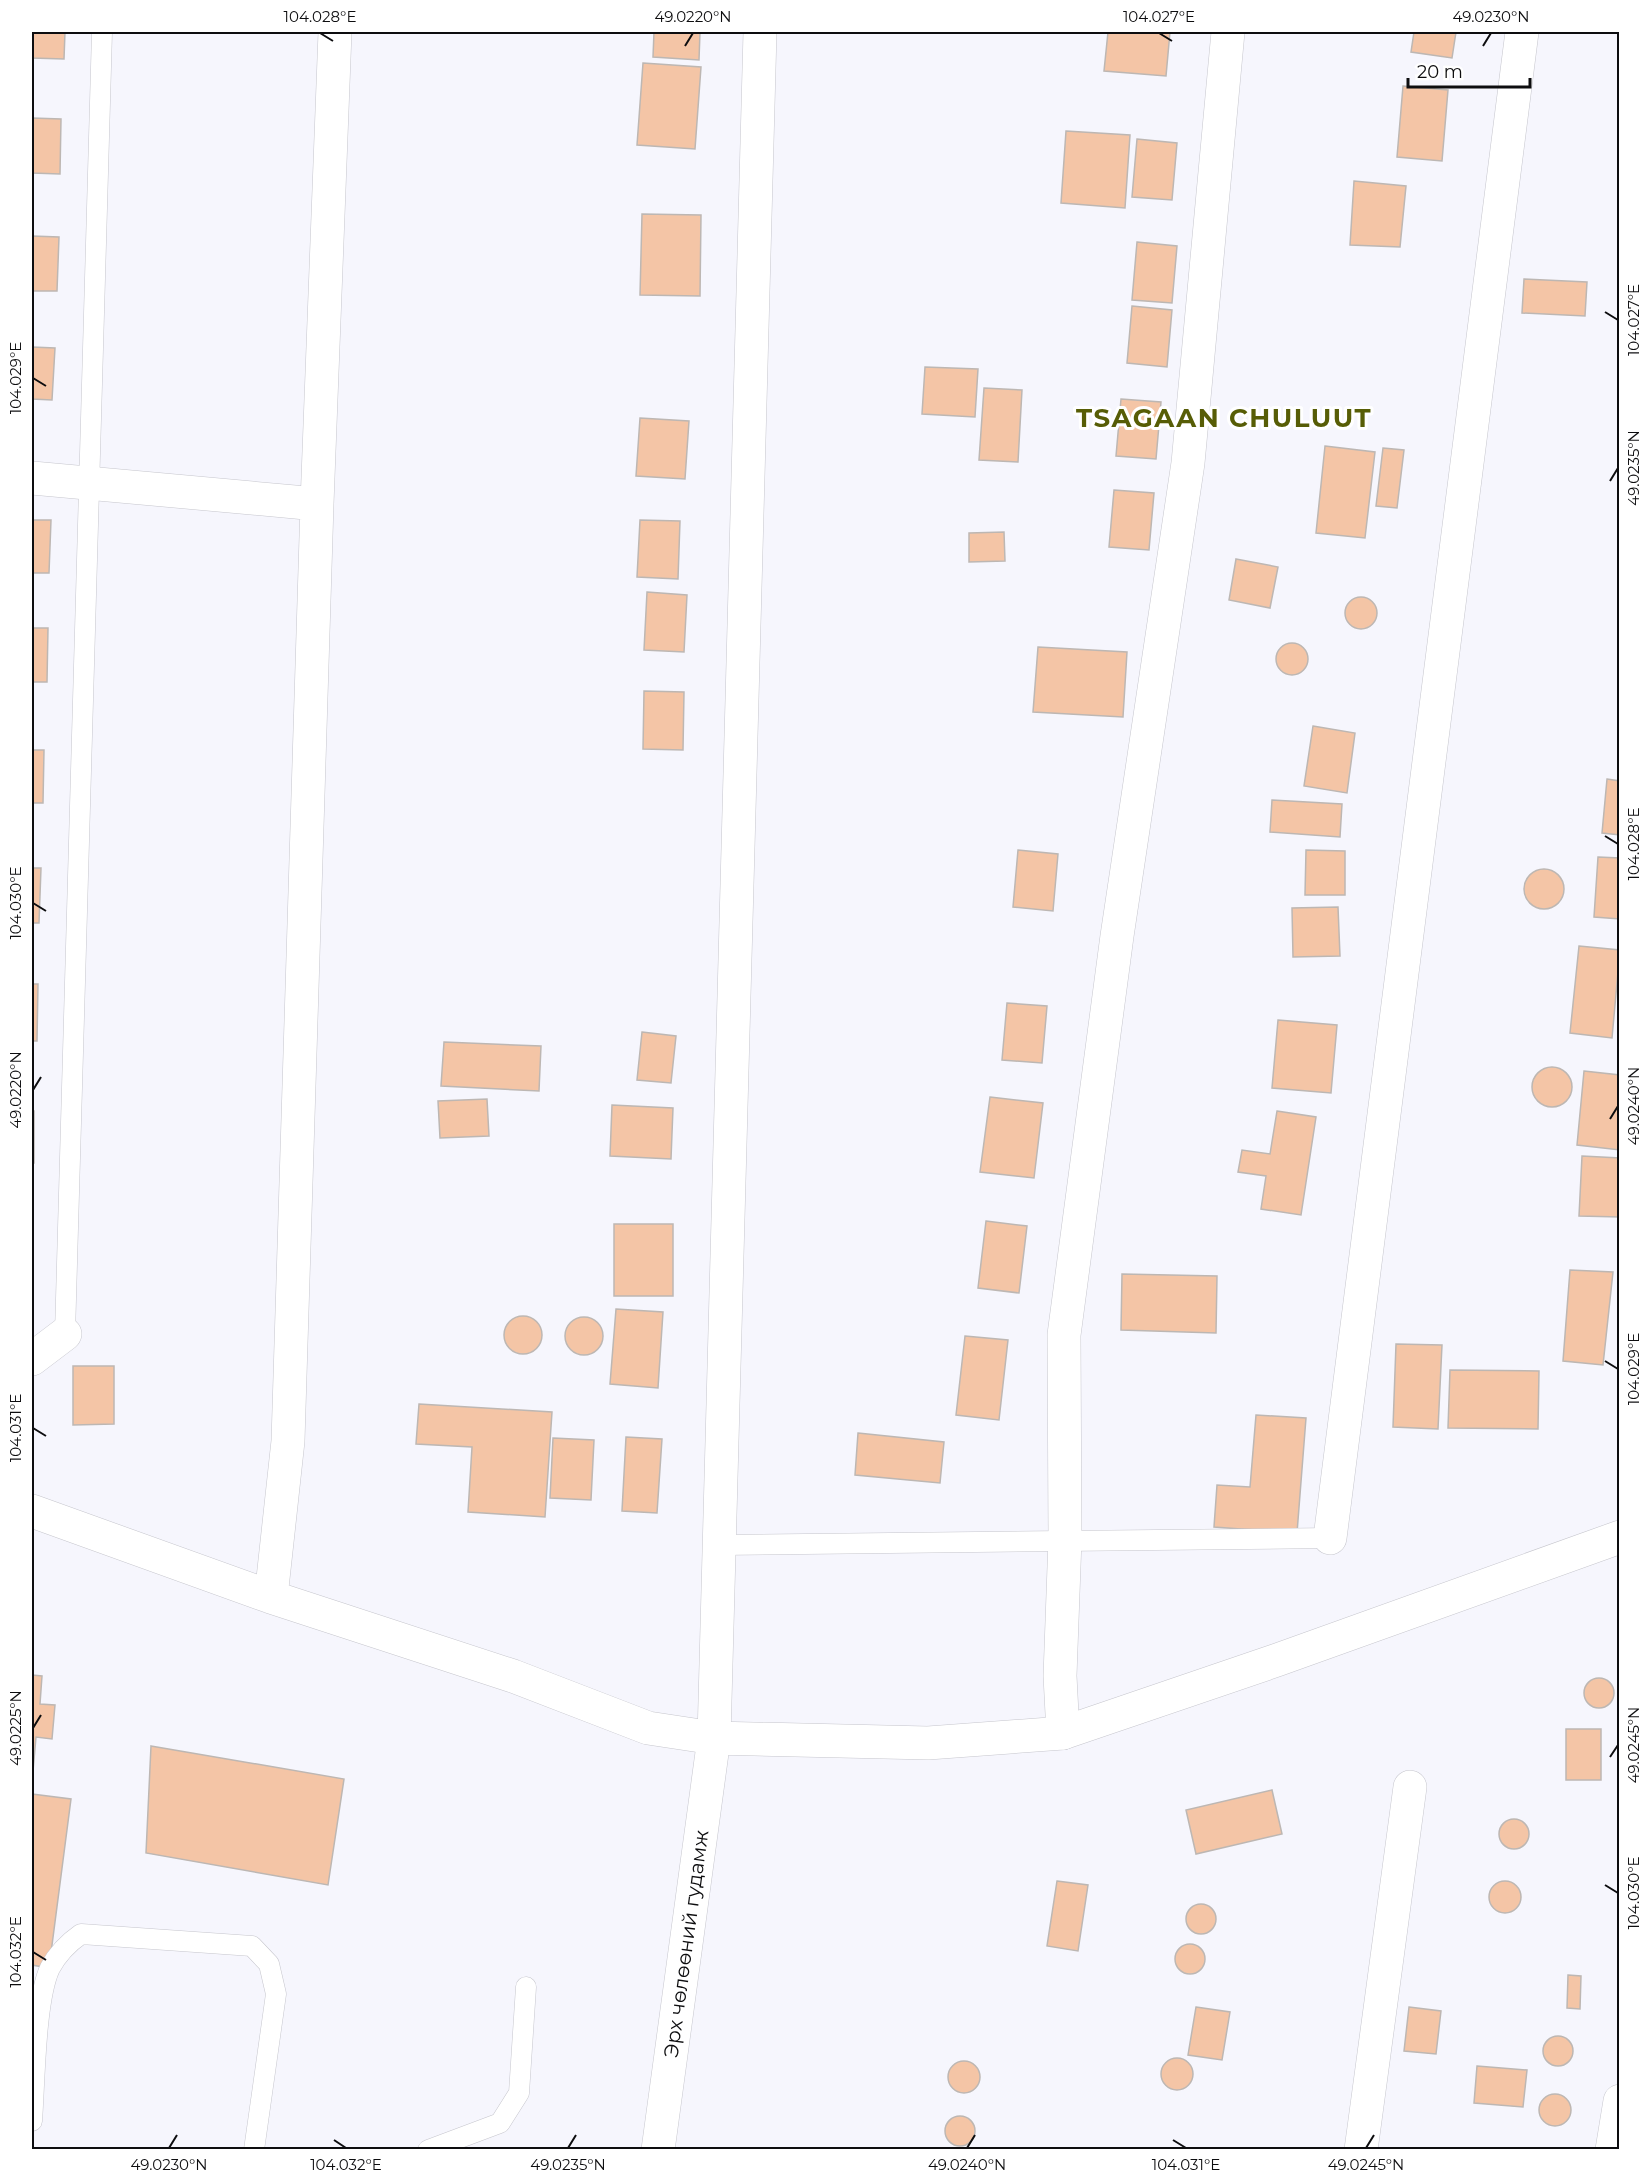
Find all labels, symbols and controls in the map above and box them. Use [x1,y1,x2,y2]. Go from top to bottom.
text: 104.028°E [284,7,356,26]
text: 49.0220°N [654,7,732,26]
text: 104.027°E [1123,7,1195,26]
text: 49.0230°N [1452,7,1530,26]
scale bar [1408,51,1530,89]
text: 20 m [1417,61,1463,83]
text: 104.027°E [1624,284,1643,356]
text: 104.029°E [6,342,25,414]
district label: TSAGAAN CHULUUT [1076,402,1372,434]
text: 49.0235°N [1624,430,1643,506]
text: 104.028°E [1624,808,1643,880]
text: 104.030°E [6,866,25,940]
text: 49.0220°N [6,1051,25,1129]
text: 49.0240°N [1624,1067,1643,1145]
text: 104.029°E [1624,1333,1643,1405]
text: 104.031°E [6,1394,25,1462]
text: 49.0225°N [6,1690,25,1766]
text: 49.0245°N [1624,1707,1643,1783]
street label: Эрх чөлөөний гудамж [659,1828,713,2059]
text: 104.030°E [1624,1856,1643,1930]
text: 104.032°E [6,1916,25,1988]
text: 49.0230°N [130,2155,208,2174]
text: 104.032°E [310,2155,382,2174]
text: 49.0235°N [530,2155,606,2174]
text: 49.0240°N [928,2155,1006,2174]
text: 104.031°E [1152,2155,1220,2174]
text: 49.0245°N [1328,2155,1404,2174]

